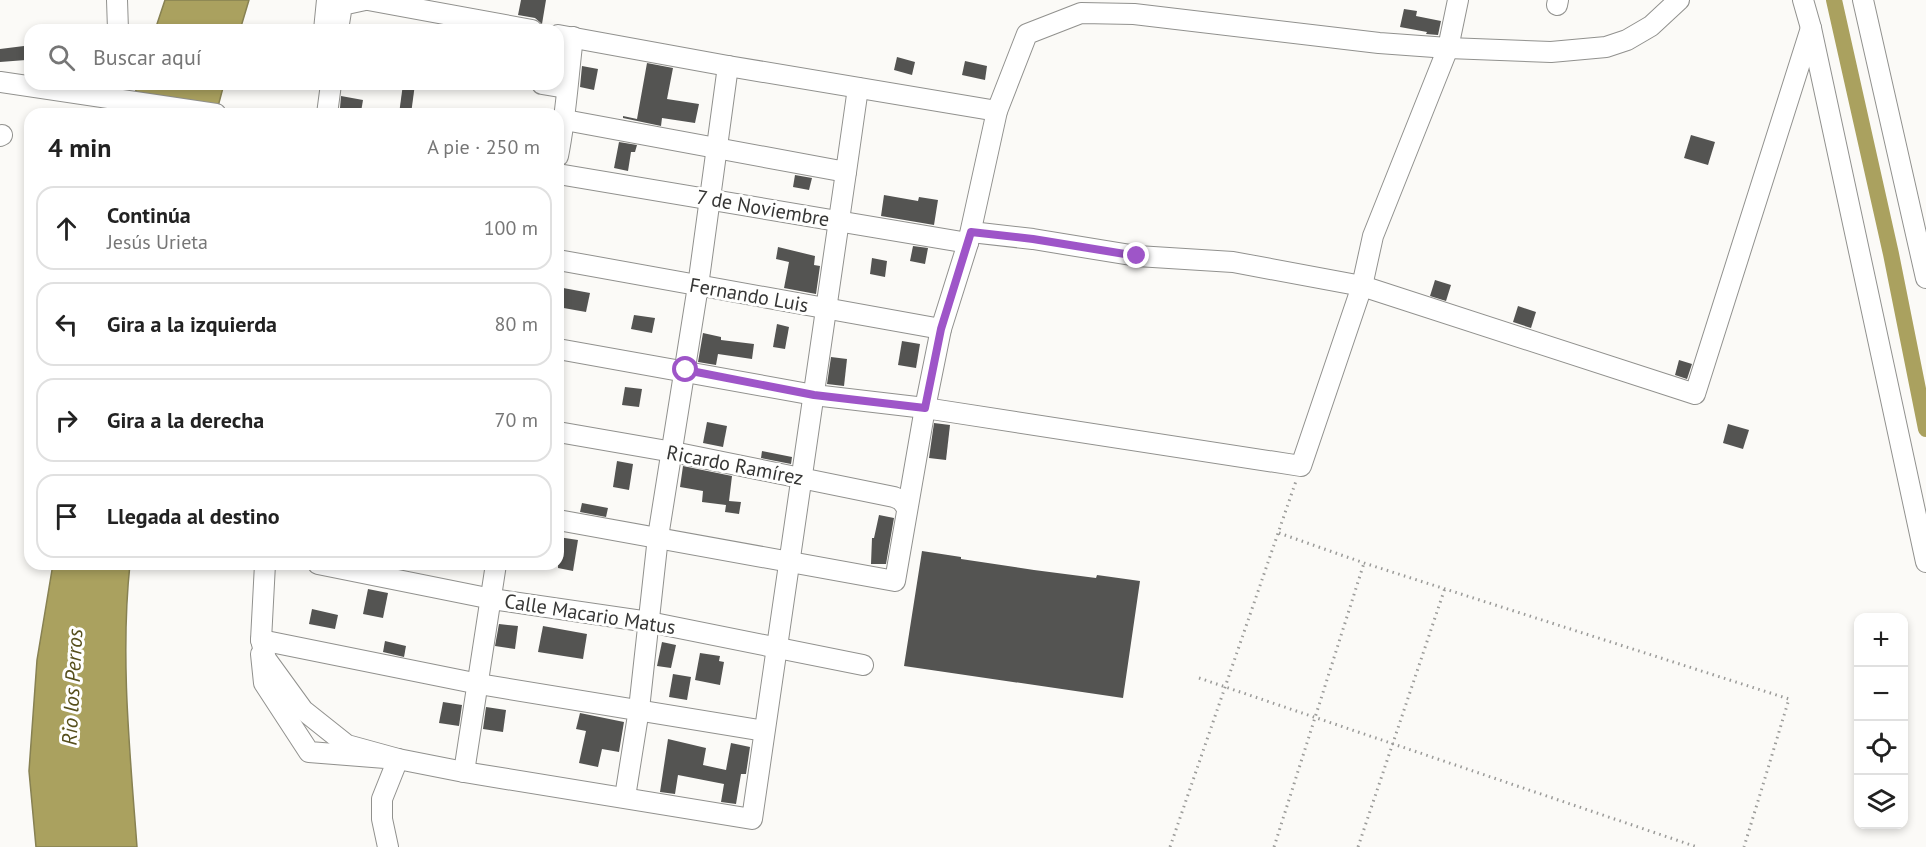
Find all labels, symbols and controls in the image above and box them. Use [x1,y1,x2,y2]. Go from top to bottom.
search box [24,24,564,90]
icon: search [45,41,78,74]
text: Buscar aquí [93,43,202,71]
text: 4 min [48,131,111,164]
text: A pie · 250 m [427,134,540,160]
street label: 7 de Noviembre [694,184,832,232]
text: Continúa [107,201,191,229]
icon: ahead [50,212,83,245]
text: 100 m [484,215,538,241]
text: Jesús Urieta [107,229,208,255]
route end [1123,242,1149,268]
street label: Fernando Luis [687,272,811,318]
icon: left [50,308,83,341]
text: Gira a la izquierda [107,310,277,338]
text: 80 m [495,311,538,337]
route start [672,356,698,382]
icon: right [50,404,83,437]
text: Gira a la derecha [107,406,264,434]
text: 70 m [495,407,538,433]
street label: Ricardo Ramírez [664,439,806,491]
icon: arrive [50,500,83,533]
text: Llegada al destino [107,502,280,530]
street label: Calle Macario Matus [503,588,677,640]
map controls [1854,613,1908,829]
button: + [1854,613,1908,667]
water label: Rio los Perros [55,627,89,746]
button: − [1854,667,1908,721]
button: locate [1854,721,1908,775]
button: layers [1854,775,1908,829]

